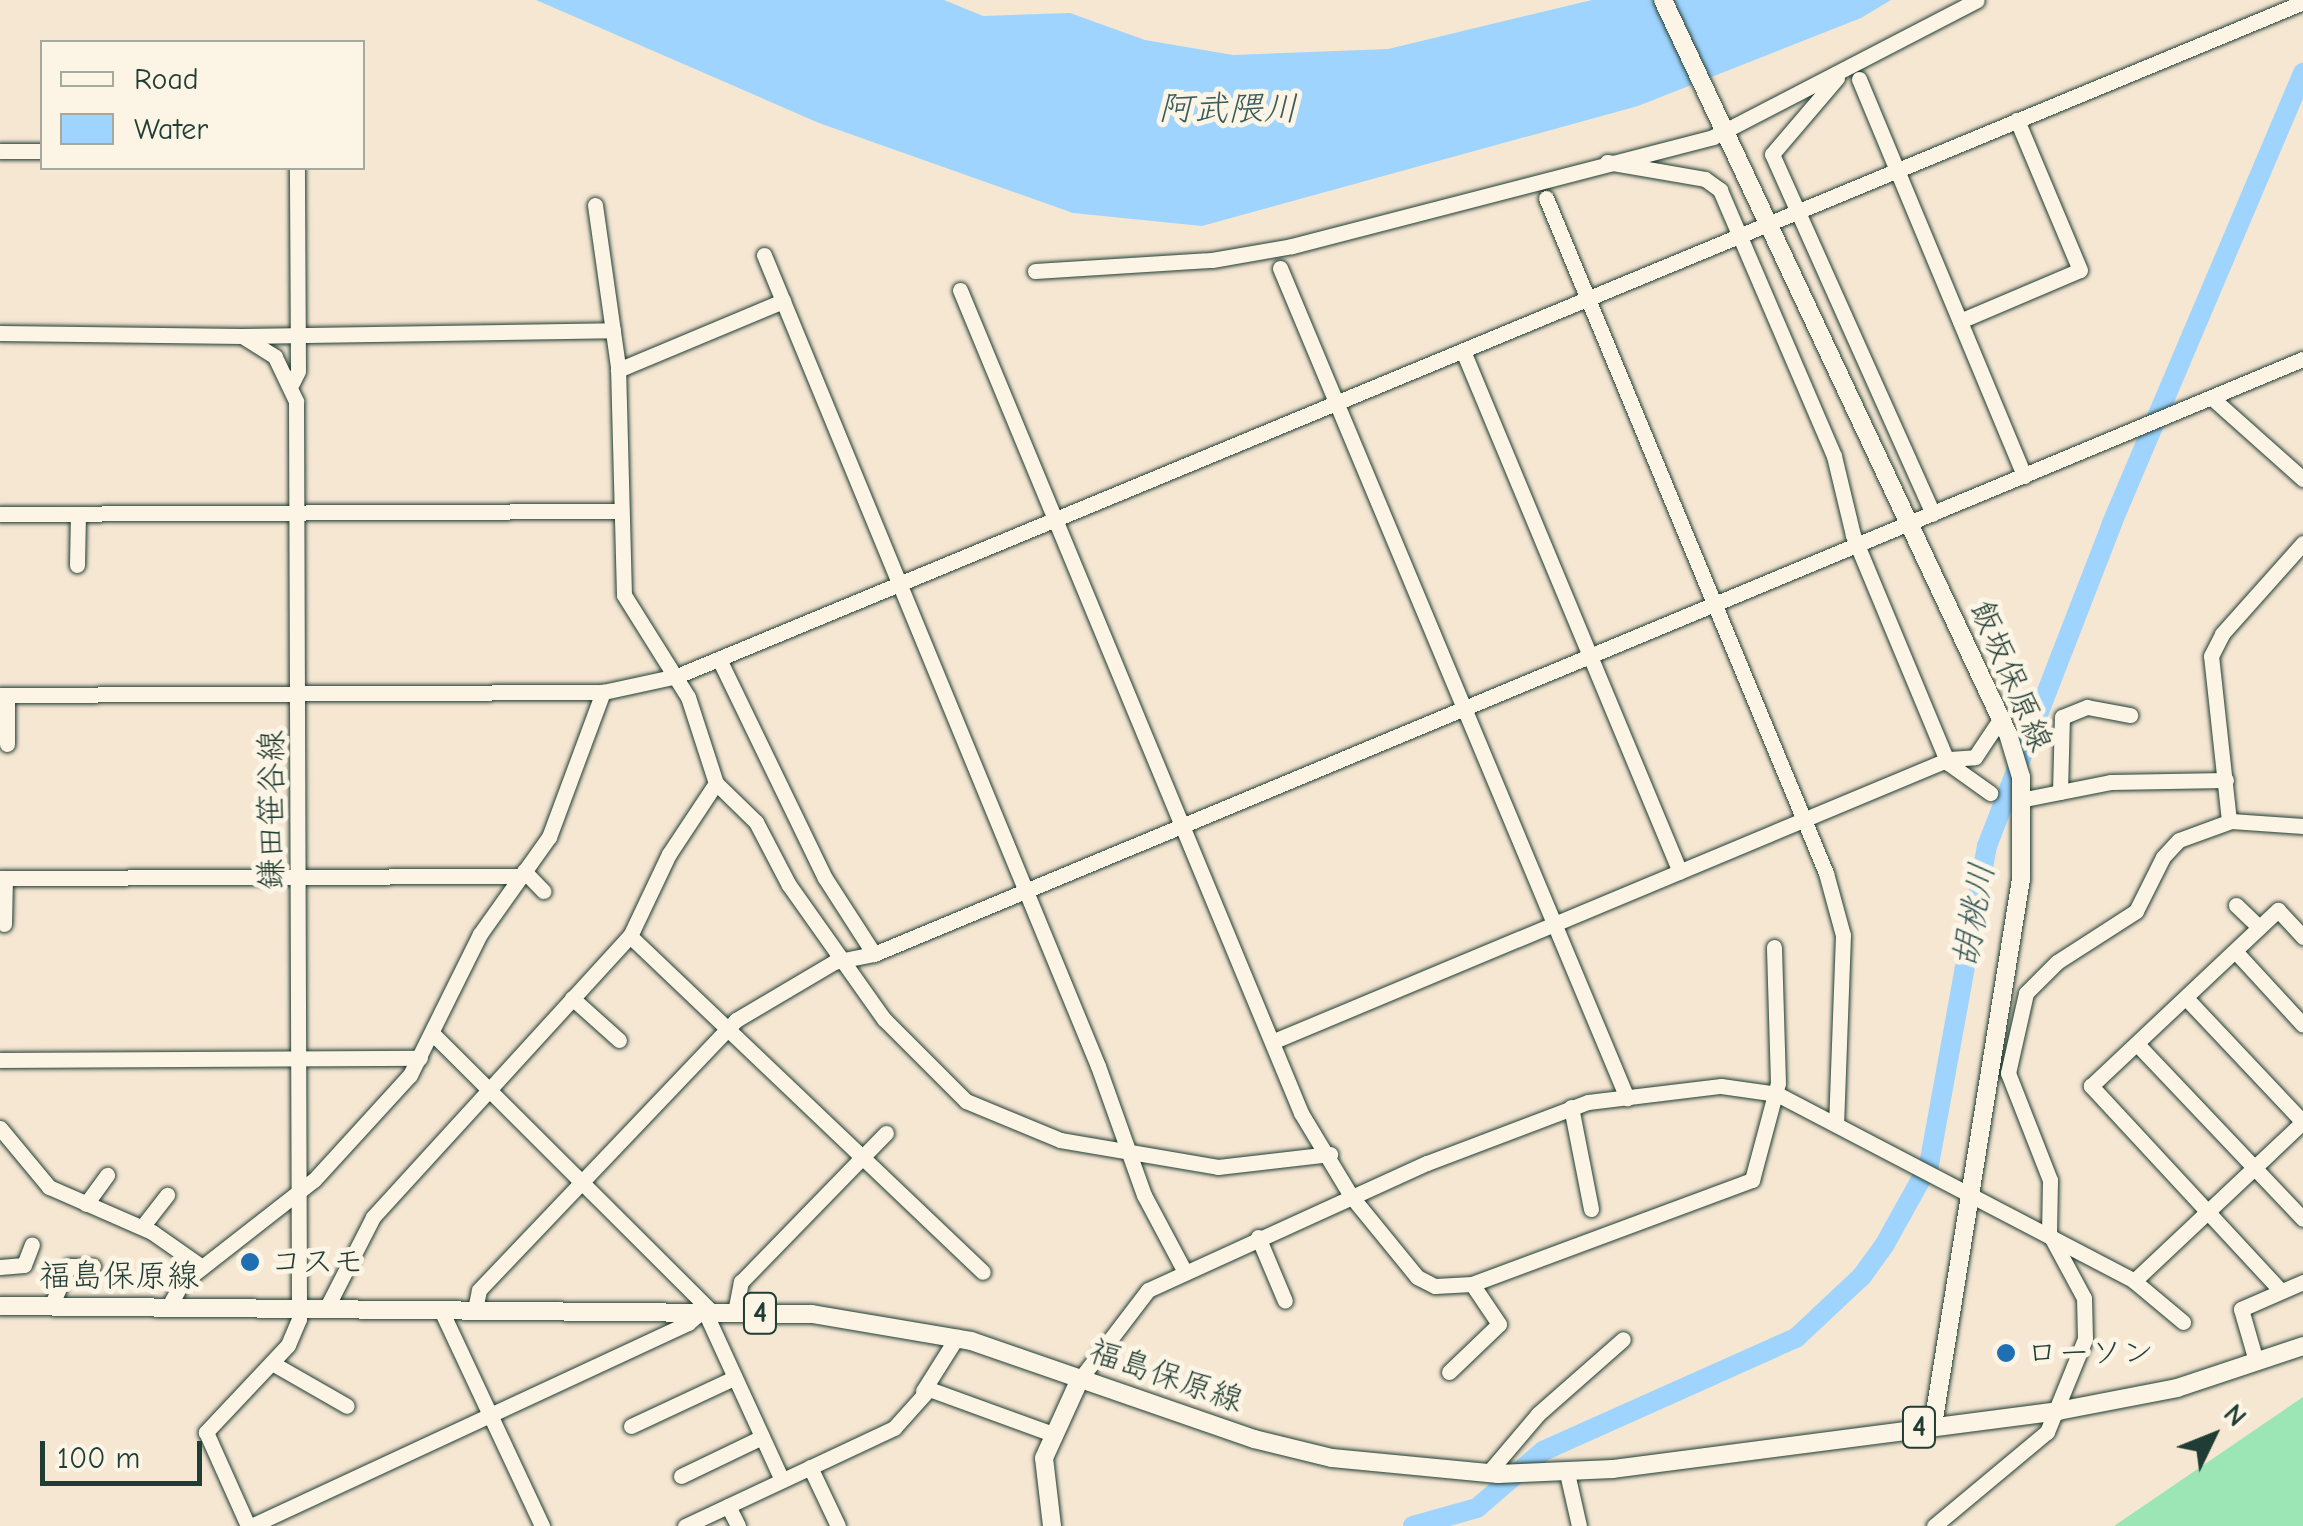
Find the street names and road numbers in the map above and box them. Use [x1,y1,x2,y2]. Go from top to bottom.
street label: 飯坂保原線 [1962,595,2060,757]
street label: 鎌田笹谷線 [253,730,291,890]
street label: 福島保原線 [39,1257,199,1295]
road number: 4 [742,1288,778,1338]
street label: 福島保原線 [1084,1332,1248,1420]
road number: 4 [1902,1402,1936,1452]

